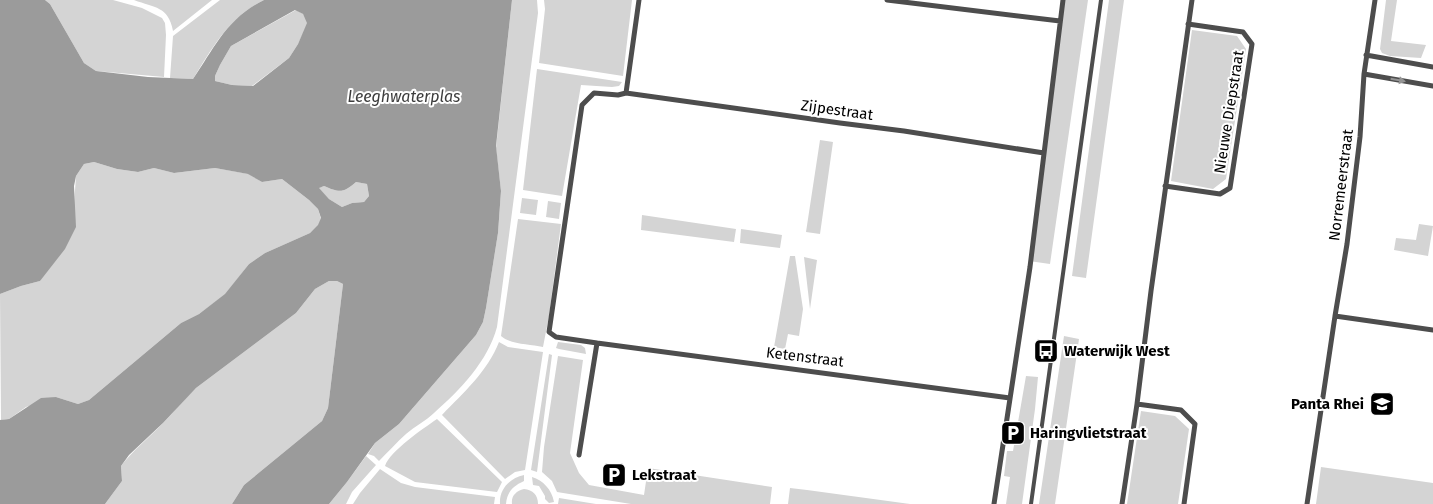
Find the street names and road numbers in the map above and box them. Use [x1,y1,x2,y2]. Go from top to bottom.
street label: Nieuwe Diepstraat [1210,48,1248,175]
street label: Zijpestraat [800,96,875,124]
street label: Norremeerstraat [1325,128,1357,242]
street label: Ketenstraat [765,343,846,371]

